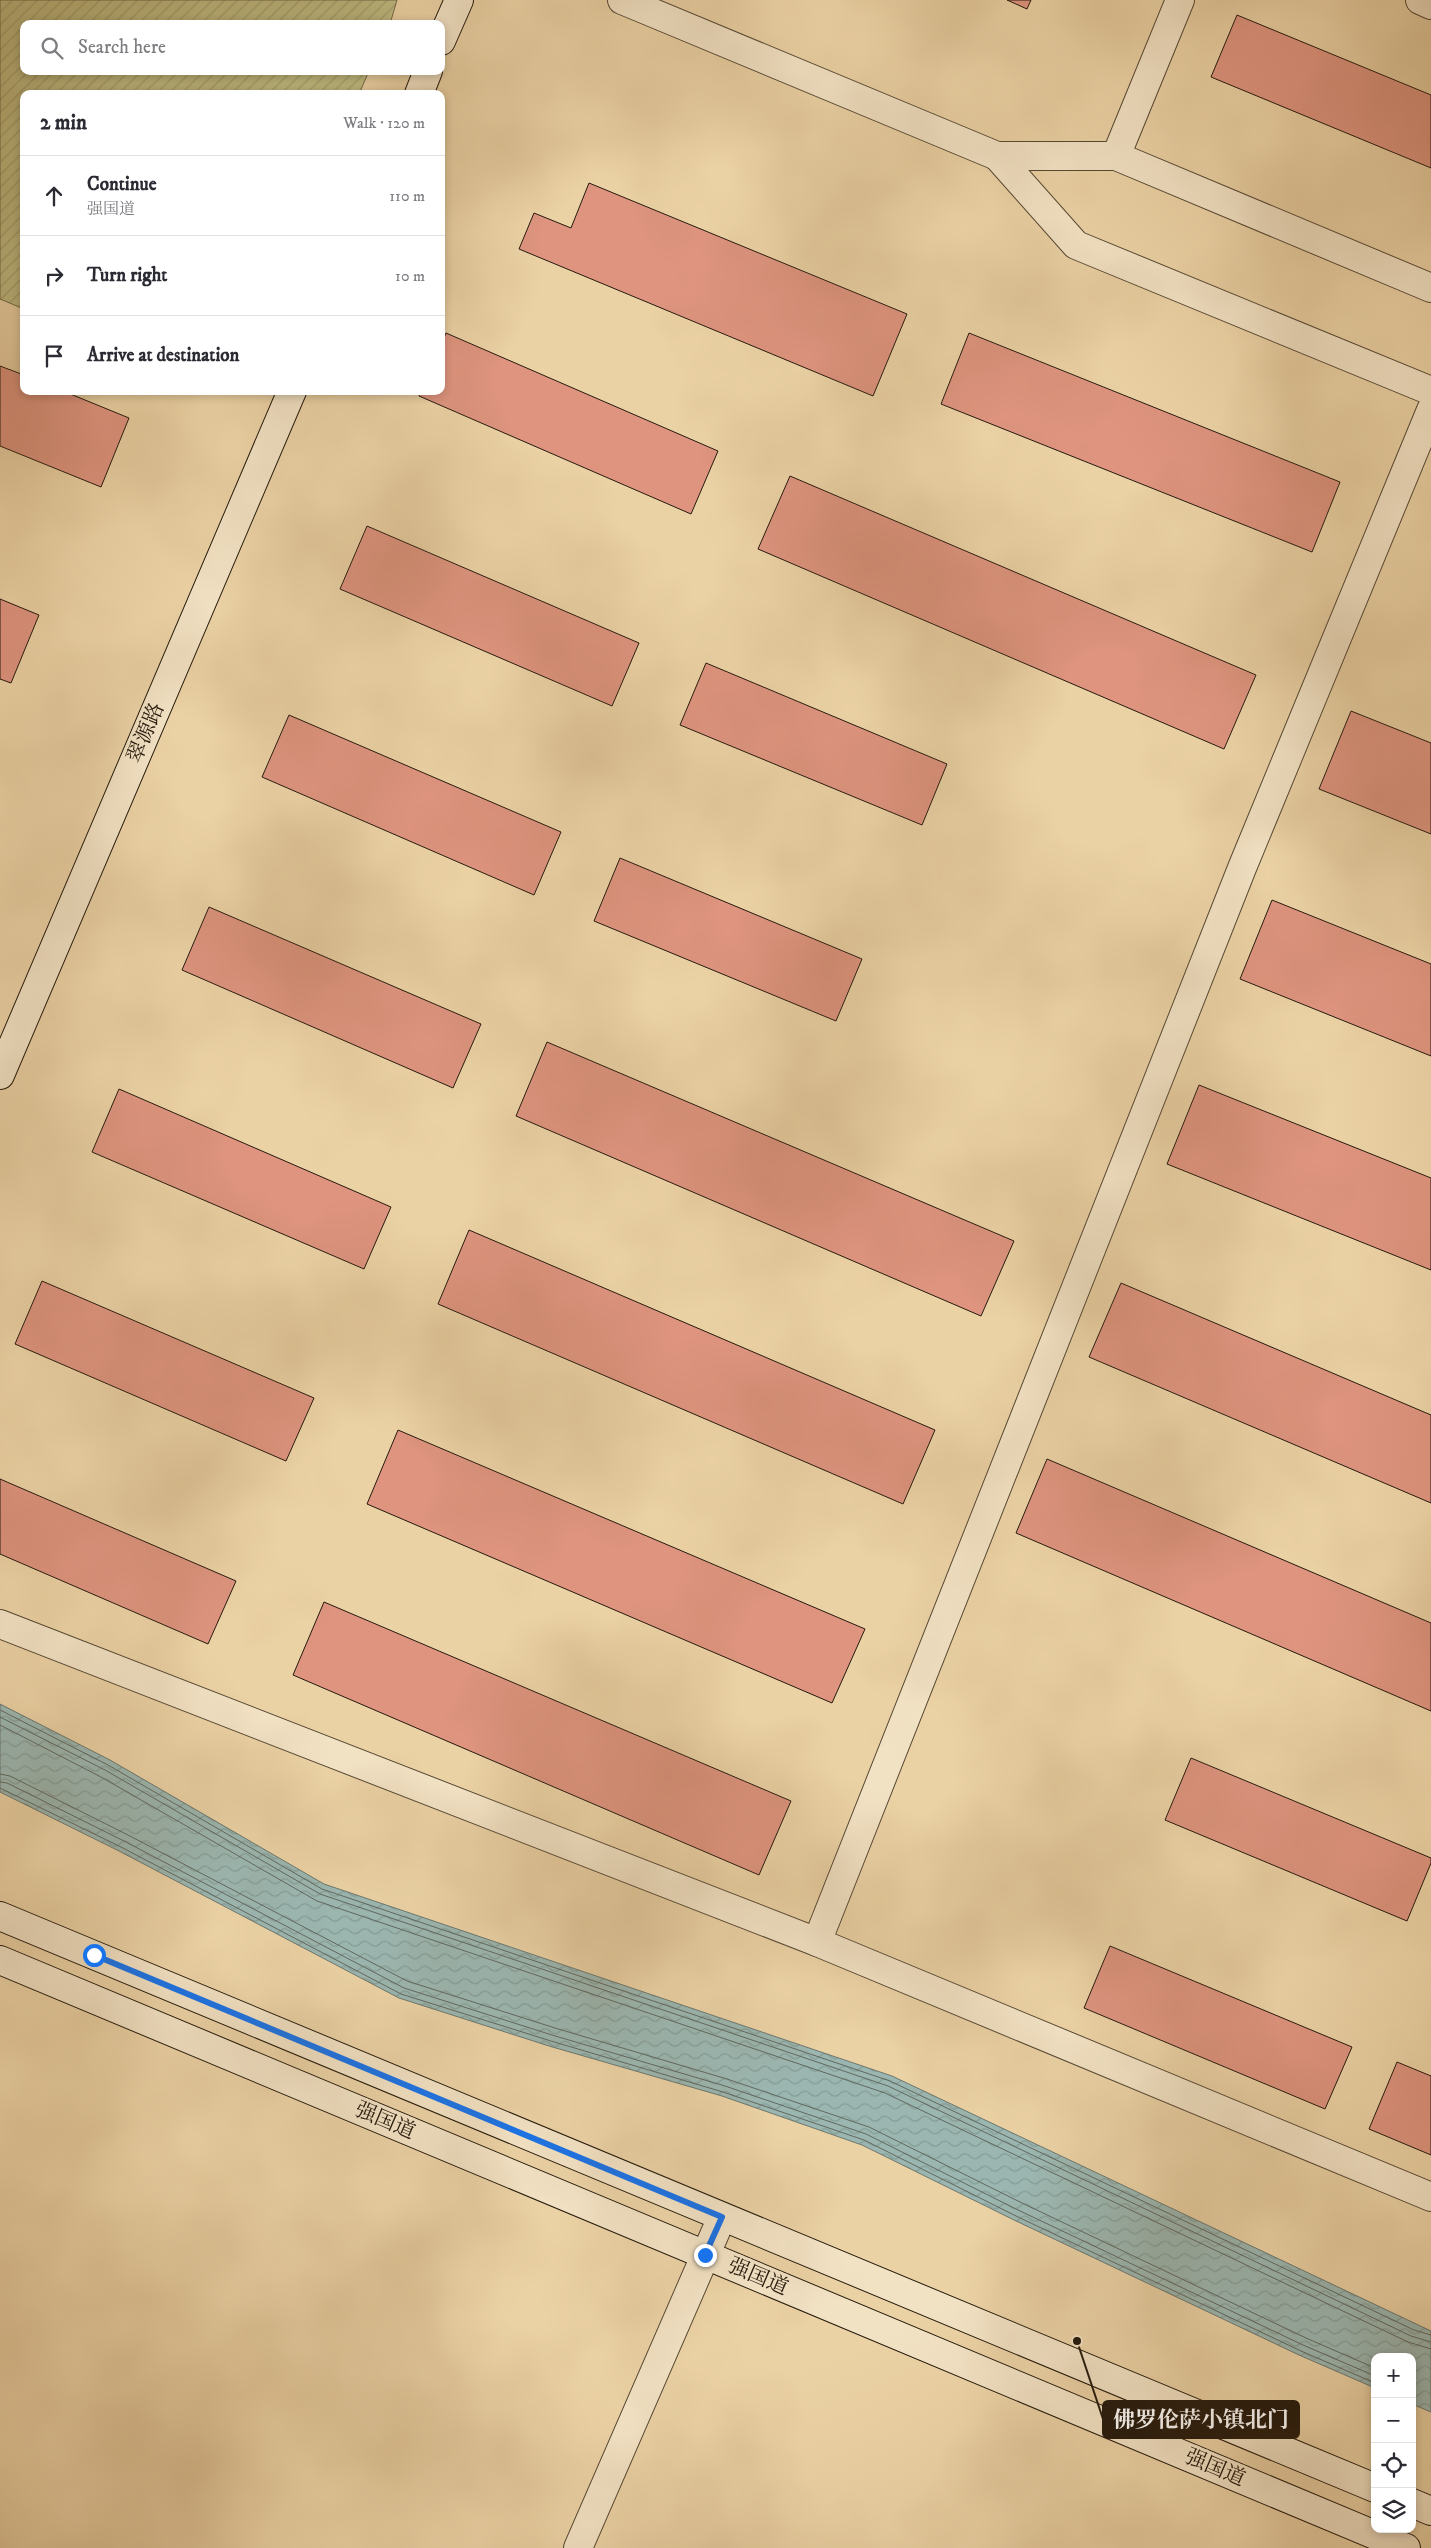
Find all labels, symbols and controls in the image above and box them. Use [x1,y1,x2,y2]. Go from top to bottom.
search box [20,20,445,75]
icon: search [38,34,66,62]
text: Search here [78,36,166,59]
text: 2 min [40,110,87,136]
text: Walk · 120 m [343,113,425,133]
text: Continue [87,173,157,196]
icon: ahead [40,182,68,210]
text: 110 m [389,186,425,206]
text: 强国道 [87,199,135,219]
icon: right [40,262,68,290]
text: Turn right [87,264,167,287]
text: 10 m [395,266,425,286]
icon: arrive [40,342,68,370]
text: Arrive at destination [87,344,239,367]
street label: 翠源路 [122,699,170,767]
route start [83,1944,106,1967]
street label: 强国道 [351,2097,419,2145]
route end [694,2244,717,2267]
street label: 强国道 [724,2253,792,2301]
map controls [1371,2353,1416,2533]
button: + [1371,2353,1416,2398]
button: − [1371,2398,1416,2443]
callout: 佛罗伦萨小镇北门 [1103,2401,1299,2438]
text: 佛罗伦萨小镇北门 [1113,2407,1289,2434]
button: locate [1371,2443,1416,2488]
street label: 强国道 [1181,2444,1249,2492]
button: layers [1371,2488,1416,2533]

